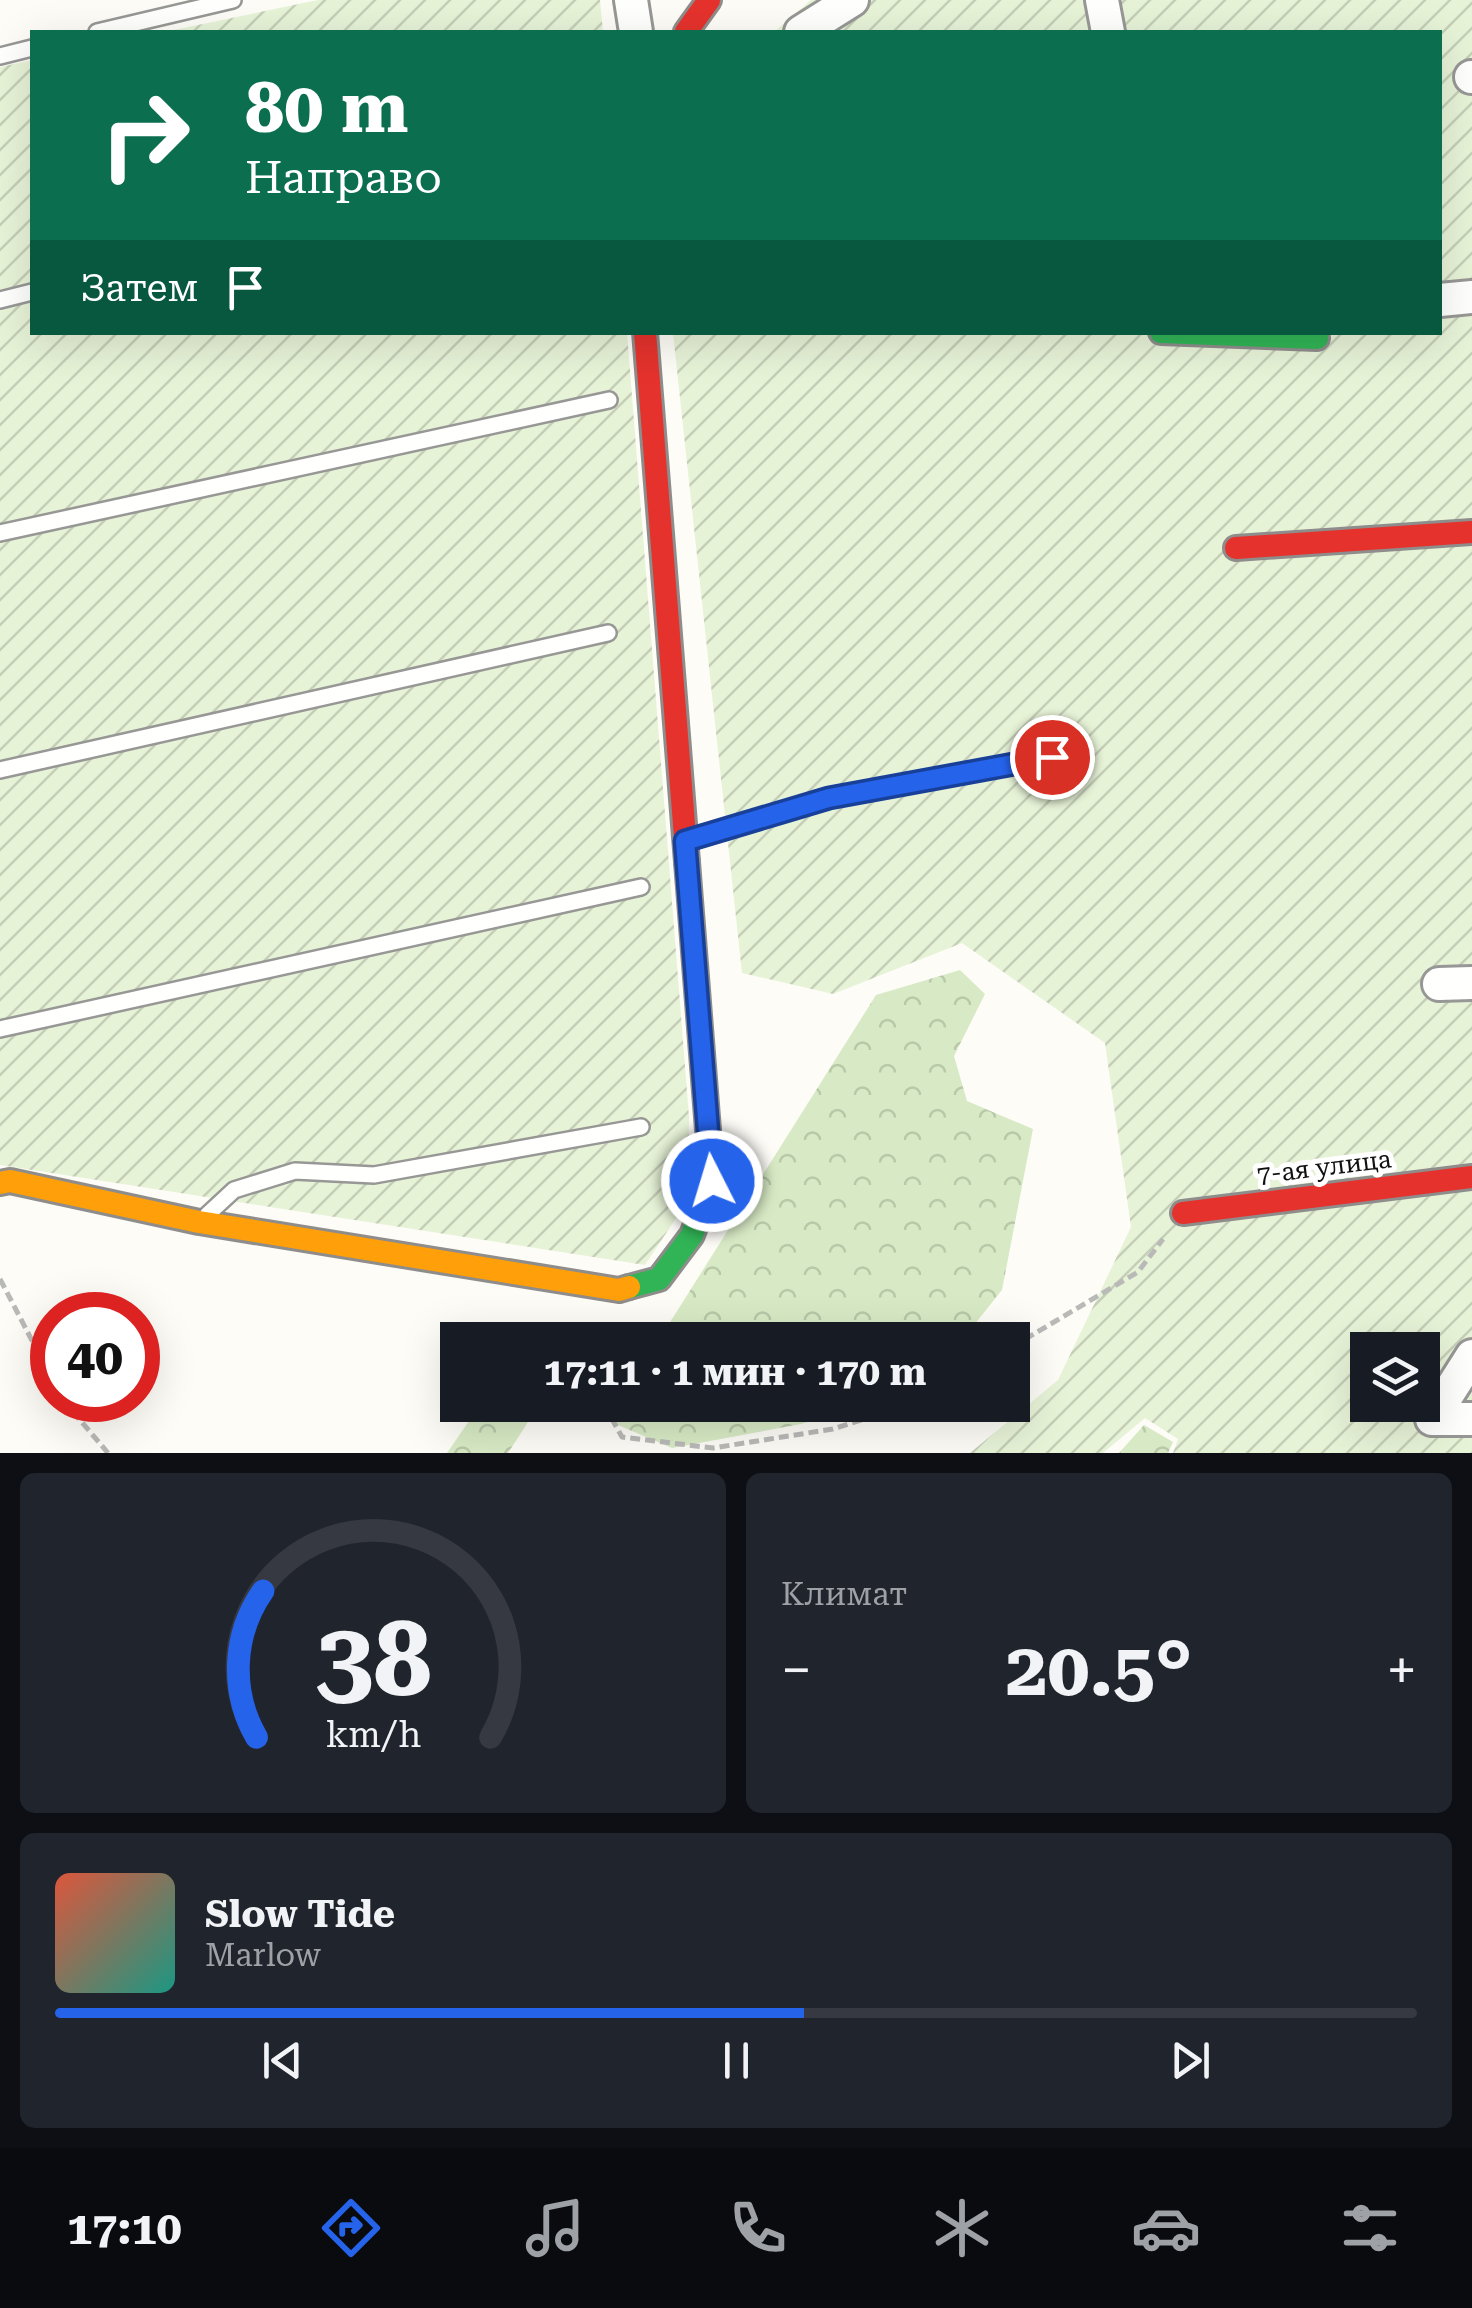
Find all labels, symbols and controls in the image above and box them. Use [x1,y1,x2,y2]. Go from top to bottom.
text: 80 m [245,67,409,149]
icon: right [80,70,210,200]
text: Направо [245,151,442,204]
icon: arrive [218,260,273,315]
text: Затем [80,266,198,310]
pin [1010,715,1095,800]
icon: arrive [1025,730,1080,785]
position arrow [660,1129,764,1233]
street label: 7-ая улица [1255,1144,1393,1190]
speed limit sign: 40 [30,1292,160,1422]
map controls [1350,1332,1440,1422]
button: layers [1350,1332,1440,1422]
text: 17:11 · 1 мин · 170 m [544,1350,926,1394]
text: Климат [781,1575,907,1613]
text: 38 [315,1599,431,1720]
text: 20.5° [1006,1625,1192,1713]
text: − [781,1638,812,1702]
text: + [1386,1638,1417,1702]
text: km/h [325,1714,421,1756]
text: Slow Tide [205,1892,395,1936]
text: Marlow [205,1936,321,1974]
icon: previous [255,2033,310,2088]
icon: pause [709,2033,764,2088]
icon: next [1163,2033,1218,2088]
icon: directions [316,2193,386,2263]
icon: music [520,2193,590,2263]
icon: phone [723,2193,793,2263]
icon: climate [927,2193,997,2263]
icon: car [1131,2193,1201,2263]
icon: filters [1335,2193,1405,2263]
text: 17:10 [67,2202,182,2255]

